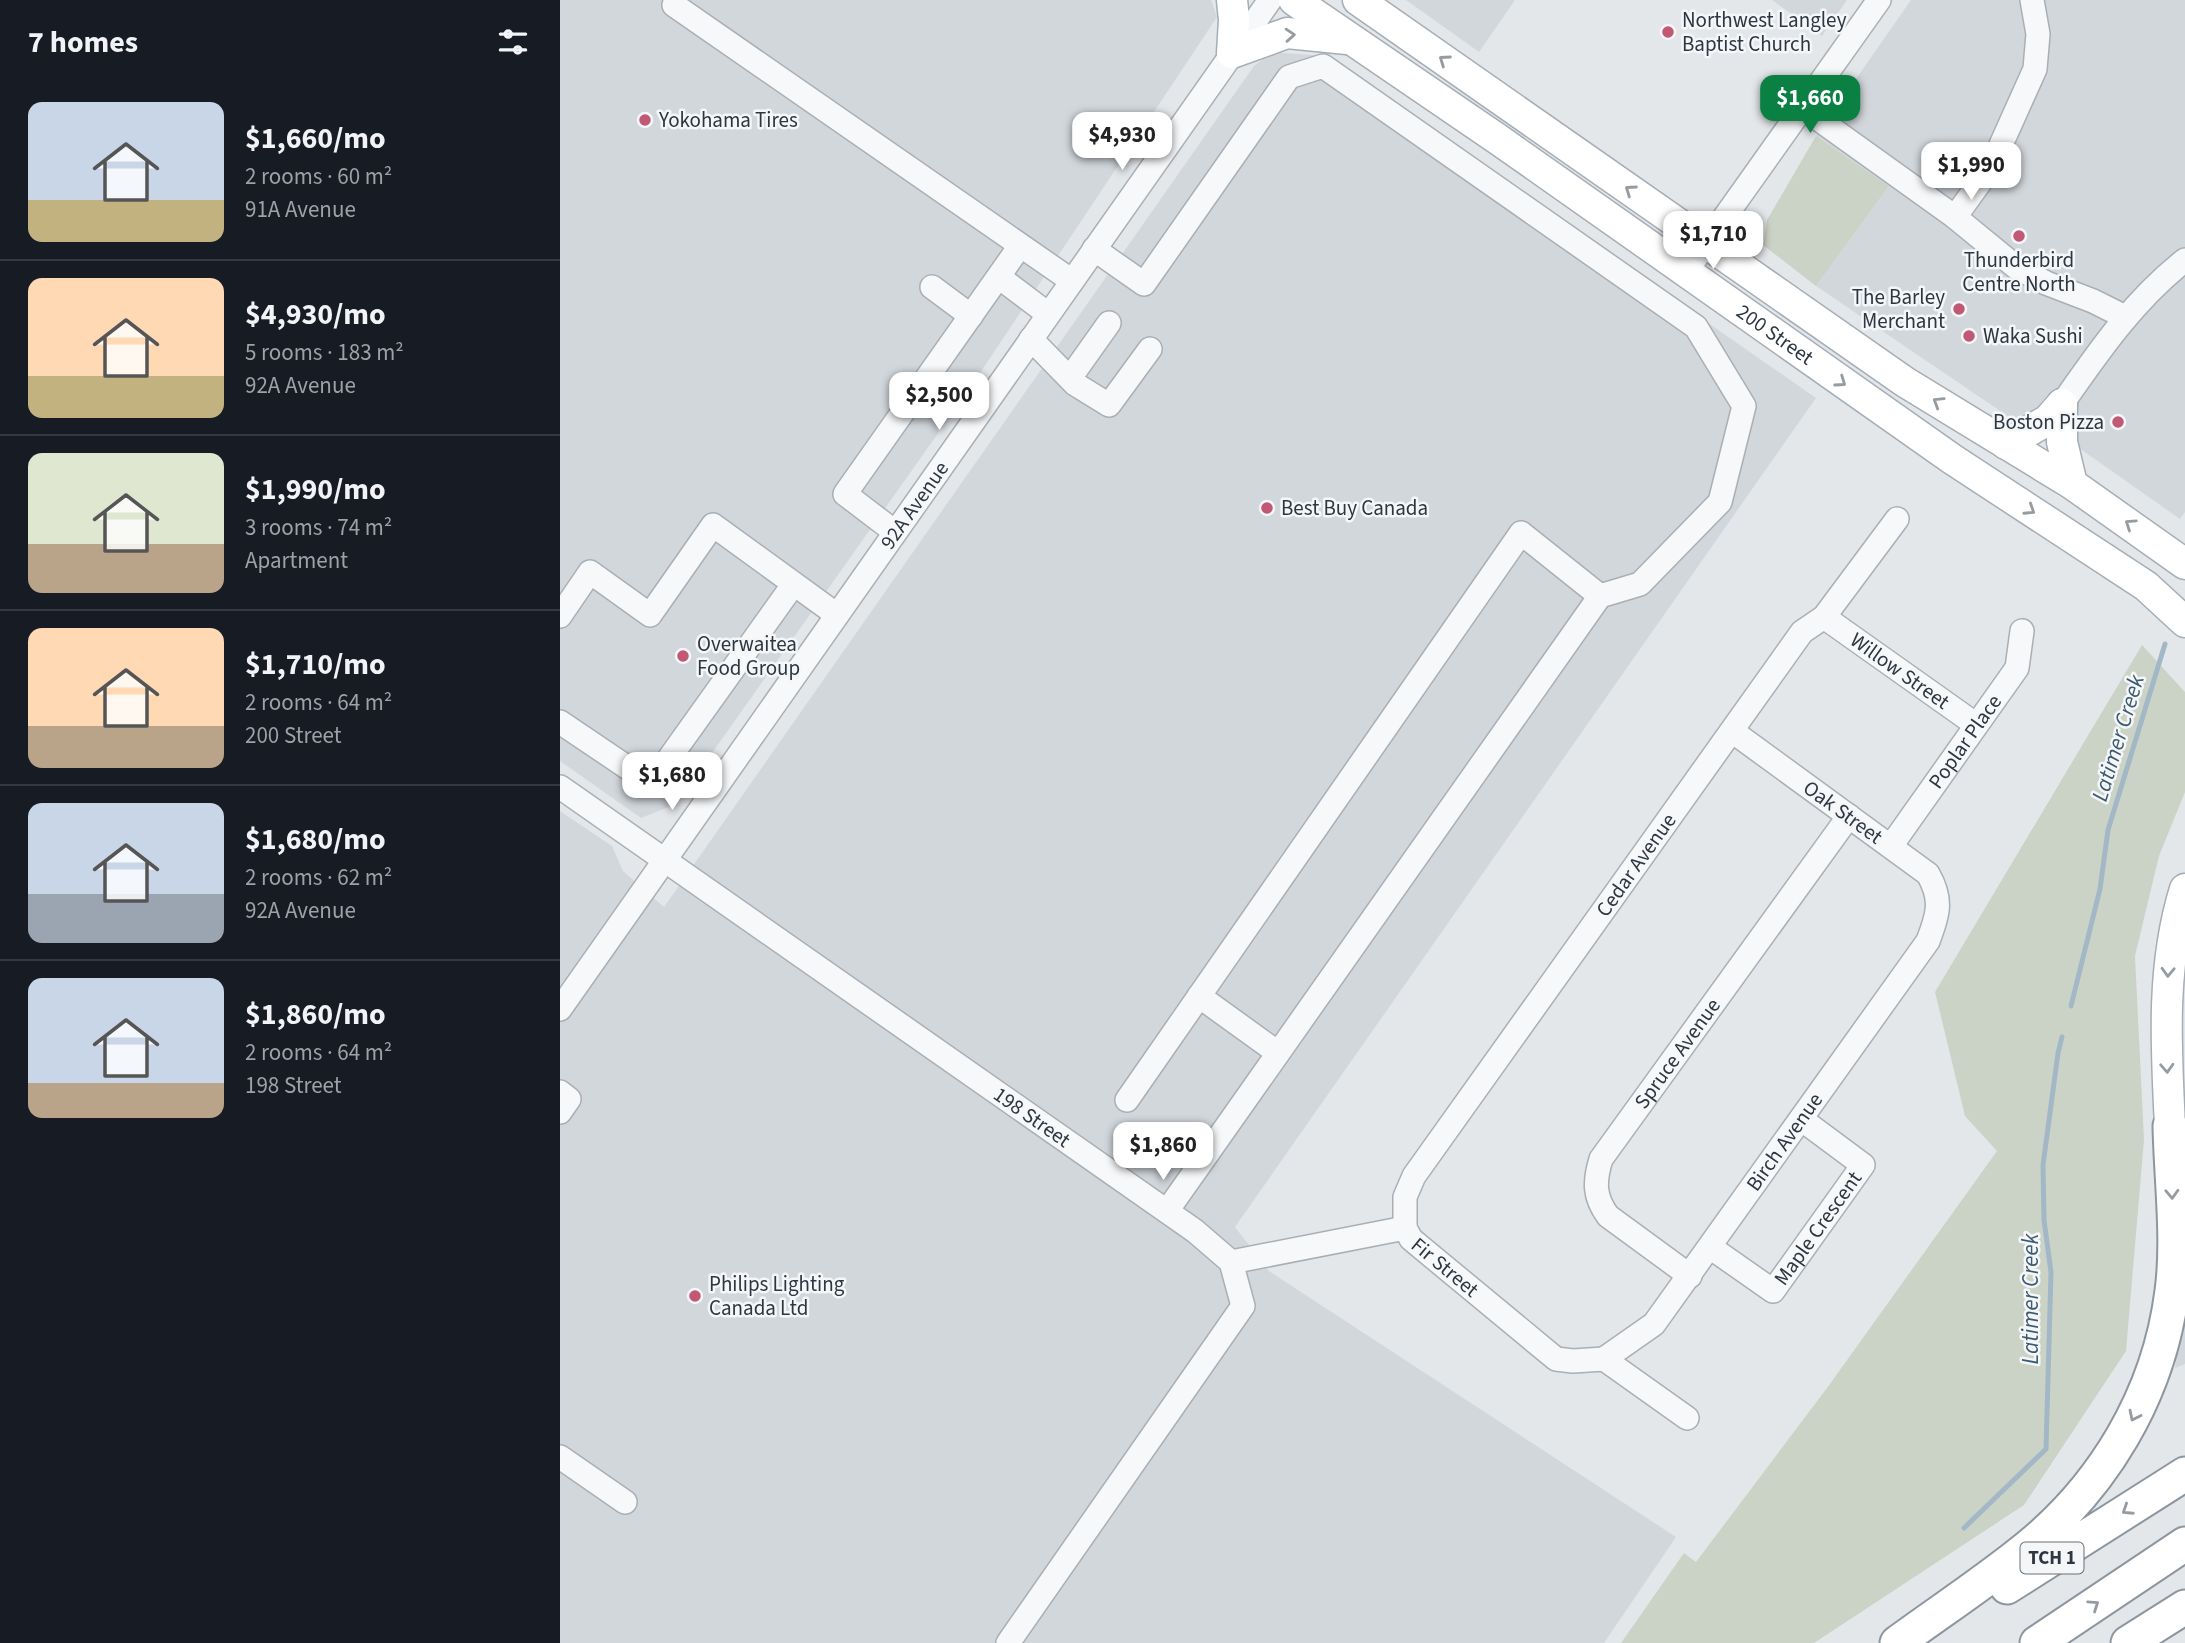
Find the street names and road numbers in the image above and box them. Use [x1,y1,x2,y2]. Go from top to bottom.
street label: 200 Street [1730,297,1820,372]
street label: 92A Avenue [873,455,956,555]
street label: Willow Street [1844,625,1956,716]
street label: Poplar Place [1921,688,2009,795]
street label: Oak Street [1797,773,1889,851]
street label: Cedar Avenue [1589,807,1683,923]
street label: Spruce Avenue [1627,992,1728,1115]
street label: 198 Street [987,1080,1077,1155]
street label: Birch Avenue [1739,1087,1830,1197]
street label: Maple Crescent [1767,1165,1869,1291]
street label: Fir Street [1405,1230,1485,1304]
road number: TCH 1 [2020,1542,2084,1574]

